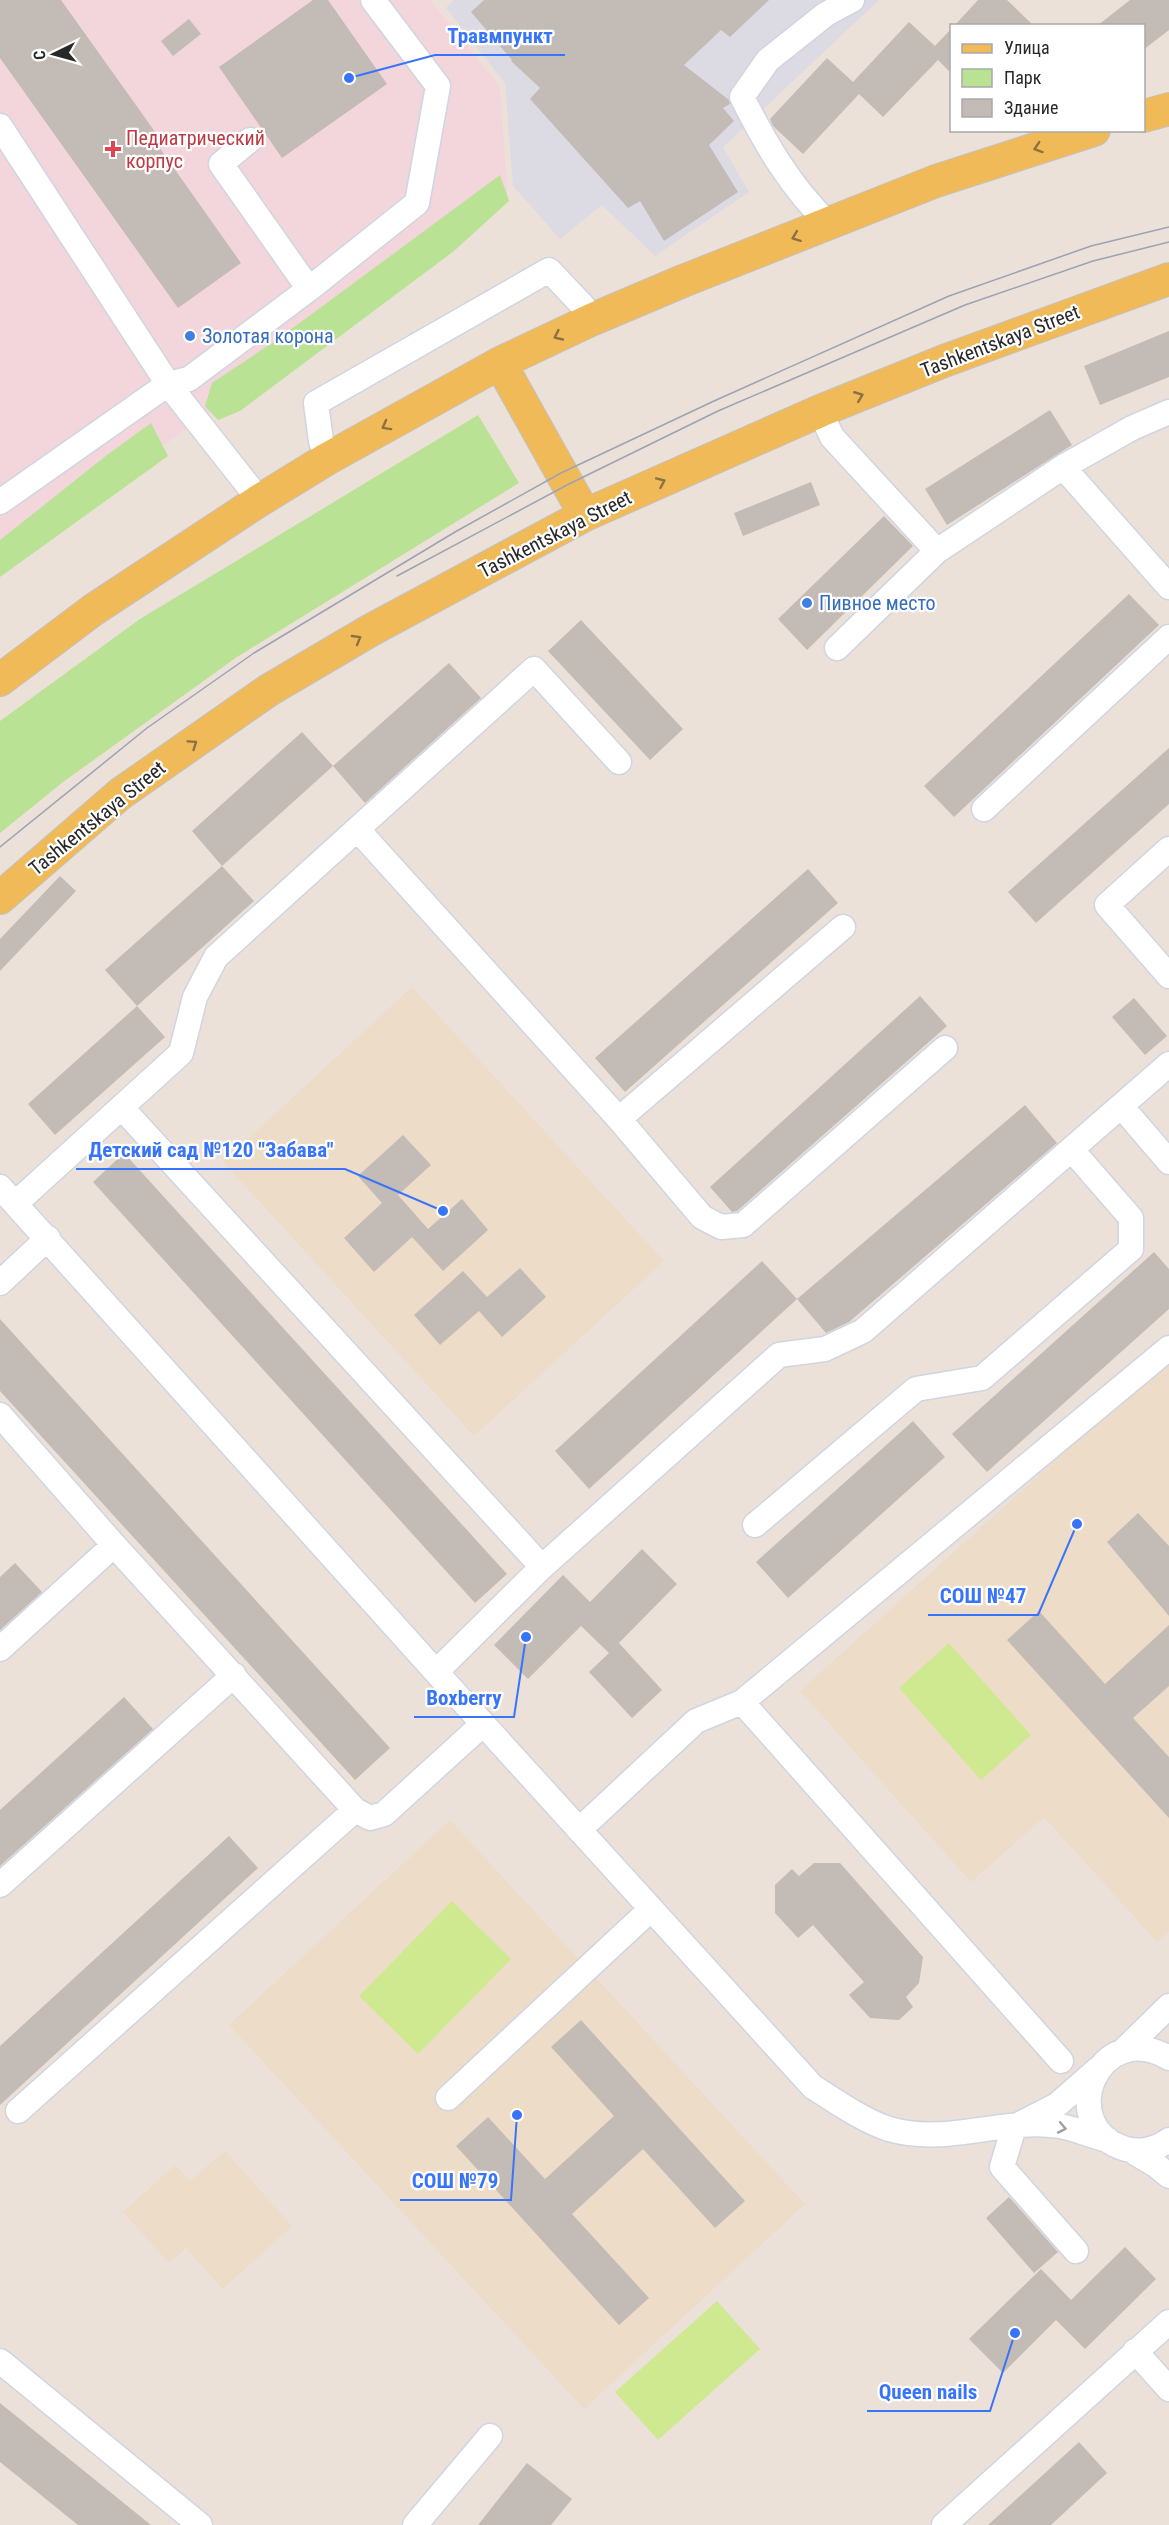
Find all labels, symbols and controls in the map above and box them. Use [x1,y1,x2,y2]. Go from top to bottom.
callout: Травмпункт [435,16,565,55]
north arrow [24,24,84,84]
text: Травмпункт [447,24,553,48]
legend [950,24,1145,132]
text: Улица [1004,37,1050,58]
text: С [30,50,49,61]
text: Парк [1004,67,1042,88]
text: Здание [1004,97,1058,118]
place label: Педиатрический корпус [126,126,265,173]
marker: Педиатрический корпус [104,140,122,158]
one-way arrow [1033,140,1044,153]
one-way arrow [792,230,803,242]
street label: Tashkentskaya Street [917,300,1083,382]
place label: Золотая корона [202,324,334,348]
one-way arrow [554,328,565,340]
marker: Золотая корона [183,329,197,343]
one-way arrow [853,391,864,403]
one-way arrow [381,419,392,430]
one-way arrow [654,477,665,489]
street label: Tashkentskaya Street [475,485,635,583]
place label: Пивное место [819,591,936,615]
marker: Пивное место [800,596,814,610]
one-way arrow [351,634,361,646]
one-way arrow [186,740,197,751]
street label: Tashkentskaya Street [24,756,170,880]
callout: Детский сад №120 "Забава" [76,1130,345,1169]
text: Детский сад №120 "Забава" [88,1138,334,1162]
callout: СОШ №47 [928,1576,1038,1615]
text: СОШ №47 [940,1584,1026,1608]
callout: Boxberry [414,1678,514,1717]
text: Boxberry [426,1686,502,1710]
one-way arrow [1057,2121,1067,2134]
callout: СОШ №79 [400,2161,511,2200]
text: СОШ №79 [412,2169,498,2193]
callout: Queen nails [867,2372,990,2411]
text: Queen nails [879,2380,977,2404]

